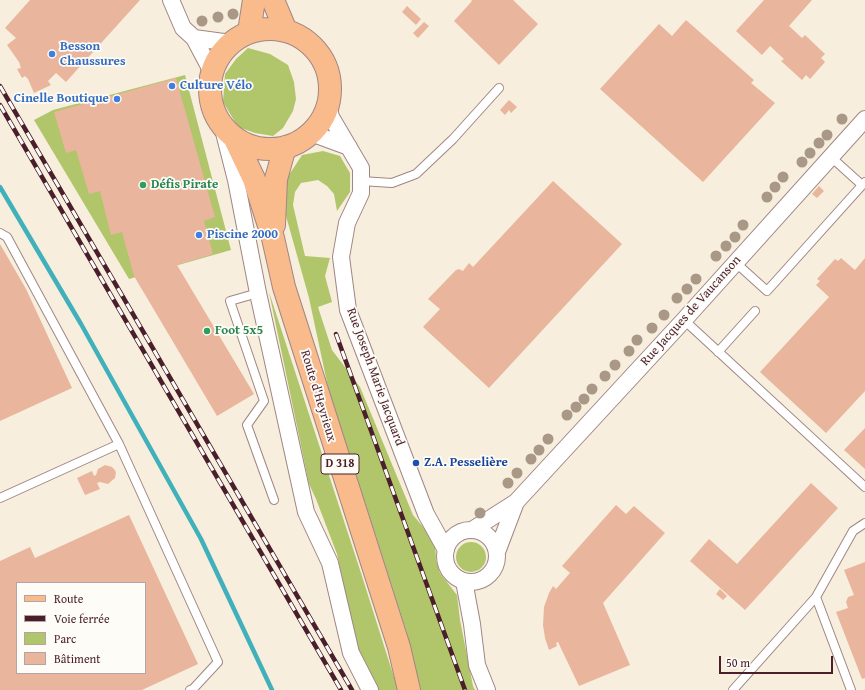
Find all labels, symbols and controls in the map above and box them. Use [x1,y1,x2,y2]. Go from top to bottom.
place label: Besson Chaussures [60,39,126,70]
marker: Besson Chaussures [47,49,57,59]
place label: Culture Vélo [180,78,252,94]
marker: Culture Vélo [167,81,177,91]
place label: Cinelle Boutique [14,91,109,107]
marker: Cinelle Boutique [112,94,122,104]
place label: Défis Pirate [151,177,218,193]
marker: Défis Pirate [138,180,148,190]
place label: Piscine 2000 [207,227,278,243]
marker: Piscine 2000 [194,230,204,240]
street label: Rue Jacques de Vaucanson [637,253,745,369]
street label: Rue Joseph Marie Jacquard [343,306,407,448]
place label: Foot 5x5 [215,323,263,339]
marker: Foot 5x5 [202,326,212,336]
street label: Route d'Heyrieux [297,348,339,444]
road number: D 318 [321,454,359,474]
place label: Z.A. Pesselière [424,455,508,471]
marker: Z.A. Pesselière [411,458,421,468]
legend [16,582,146,674]
text: Route [54,590,83,607]
text: Voie ferrée [54,610,110,627]
text: Parc [54,630,76,647]
scale bar [721,648,835,674]
text: Bâtiment [54,650,101,667]
text: 50 m [726,654,750,671]

